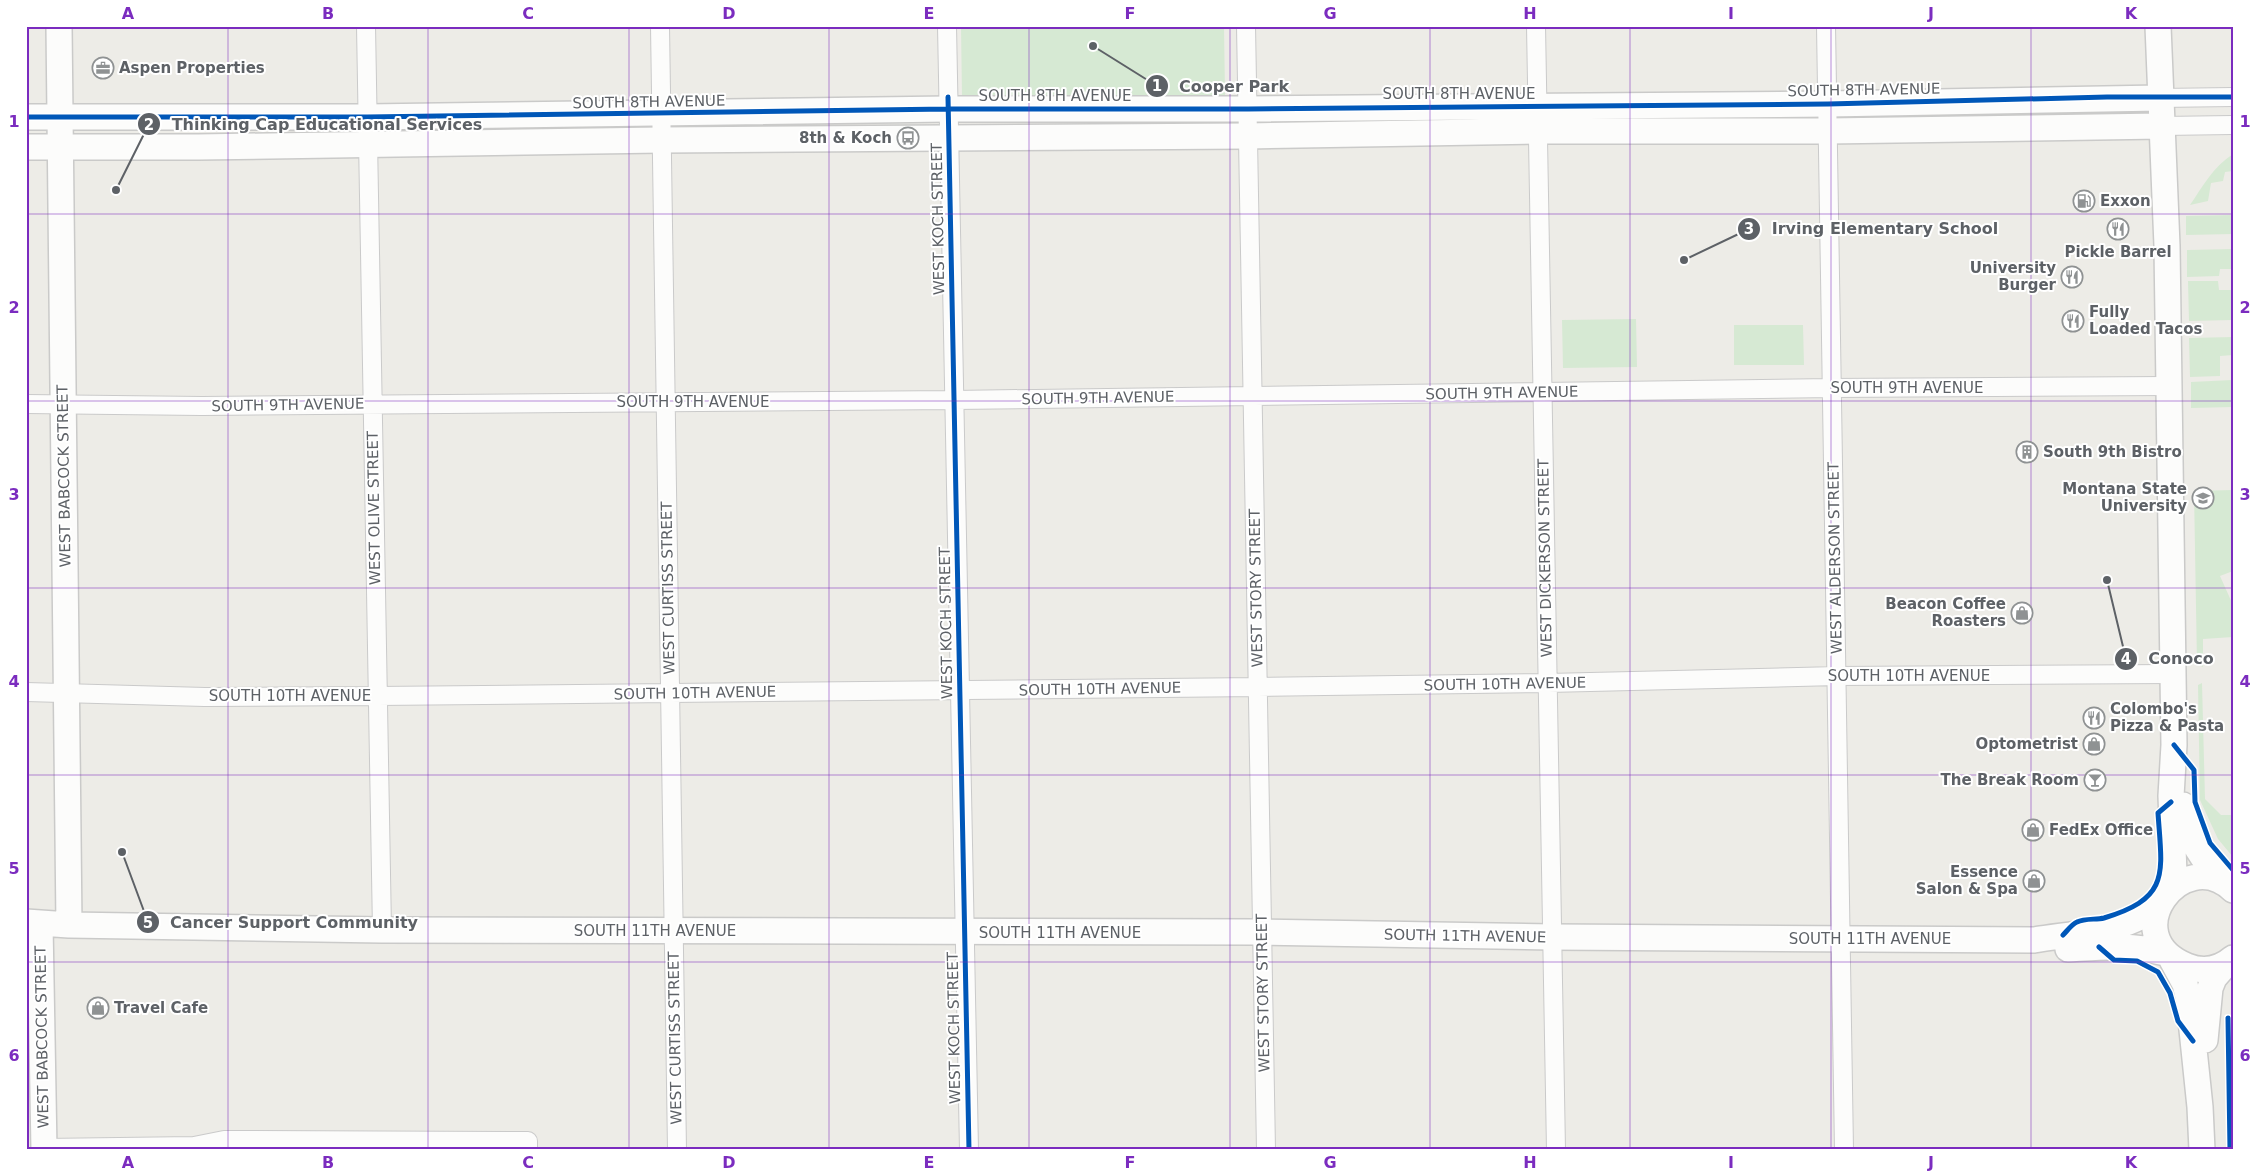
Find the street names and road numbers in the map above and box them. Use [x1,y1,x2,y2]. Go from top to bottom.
street label: SOUTH 8TH AVENUE [1787,80,1941,100]
street label: SOUTH 8TH AVENUE [1383,85,1536,103]
street label: SOUTH 8TH AVENUE [979,87,1132,105]
street label: SOUTH 8TH AVENUE [572,92,726,112]
street label: WEST KOCH STREET [928,142,948,295]
street label: SOUTH 9TH AVENUE [1831,379,1984,397]
street label: SOUTH 9TH AVENUE [1425,383,1579,403]
street label: WEST BABCOCK STREET [53,384,75,568]
street label: SOUTH 9TH AVENUE [1021,388,1175,408]
street label: SOUTH 9TH AVENUE [617,393,770,411]
street label: SOUTH 9TH AVENUE [211,395,365,415]
street label: WEST OLIVE STREET [364,430,384,585]
street label: WEST DICKERSON STREET [1534,458,1556,657]
street label: WEST ALDERSON STREET [1824,461,1846,654]
street label: WEST CURTISS STREET [657,500,679,675]
street label: WEST STORY STREET [1246,508,1266,668]
street label: WEST KOCH STREET [936,546,956,699]
street label: SOUTH 10TH AVENUE [1828,667,1990,685]
street label: SOUTH 10TH AVENUE [1424,674,1586,694]
street label: SOUTH 10TH AVENUE [1019,679,1181,699]
street label: SOUTH 10TH AVENUE [614,683,776,703]
street label: SOUTH 10TH AVENUE [209,687,371,705]
street label: WEST STORY STREET [1253,913,1273,1073]
street label: SOUTH 11TH AVENUE [574,922,736,940]
street label: SOUTH 11TH AVENUE [979,924,1141,942]
street label: SOUTH 11TH AVENUE [1384,926,1546,946]
street label: SOUTH 11TH AVENUE [1789,930,1951,948]
street label: WEST BABCOCK STREET [31,945,53,1129]
street label: WEST CURTISS STREET [664,950,686,1125]
street label: WEST KOCH STREET [944,951,964,1104]

